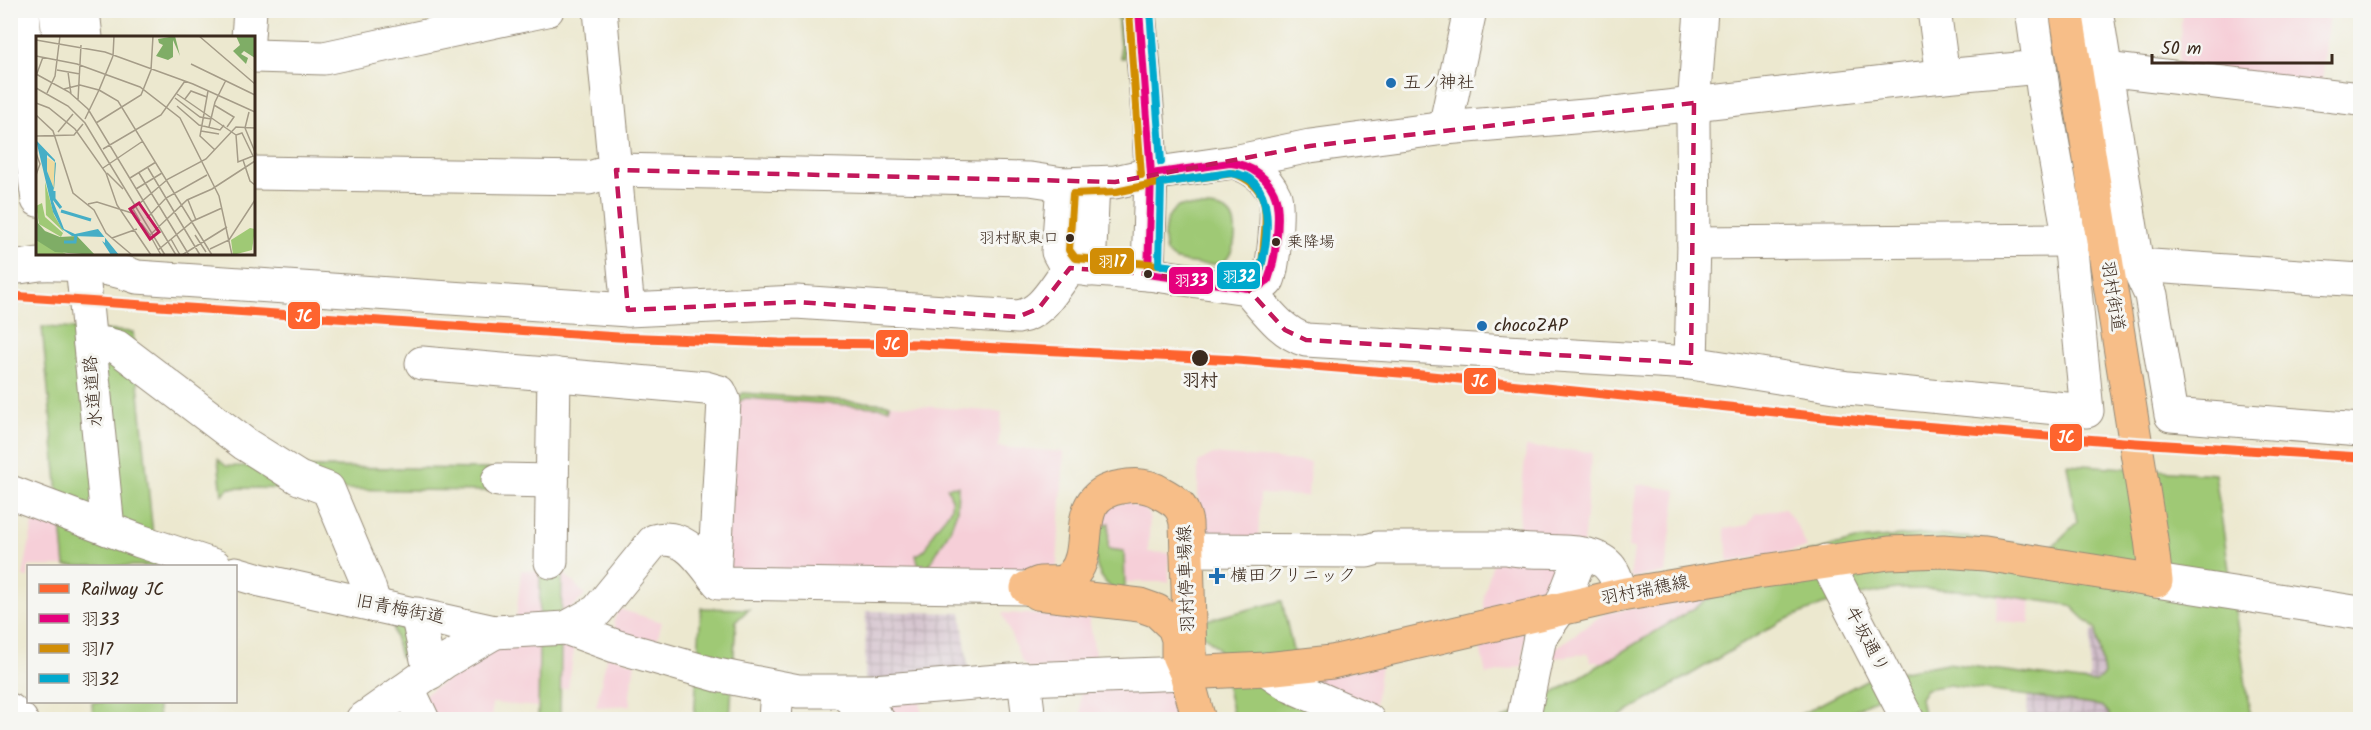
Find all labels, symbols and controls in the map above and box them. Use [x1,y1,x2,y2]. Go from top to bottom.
scale bar [2152,27,2332,65]
text: 50 m [2161,35,2201,64]
inset map [36,36,255,255]
place label: 五ノ神社 [1403,69,1475,98]
marker: 五ノ神社 [1384,76,1398,90]
place label: 羽村駅東口 [979,226,1059,251]
place label: 乗降場 [1287,230,1335,255]
marker: 羽村駅東口 [1064,232,1076,244]
marker: 乗降場 [1270,236,1282,248]
line badge: 羽17 [1089,247,1135,275]
text: 羽17 [1098,250,1127,275]
street label: 羽村街道 [2092,258,2132,334]
line badge: 羽32 [1216,261,1261,290]
text: 羽32 [1222,265,1256,290]
line badge: 羽33 [1168,266,1214,295]
unlabelled marker [1142,268,1154,280]
text: 羽33 [1174,269,1208,294]
line badge: JC [287,301,321,330]
text: JC [295,305,313,330]
place label: chocoZAP [1494,312,1569,341]
marker: chocoZAP [1475,319,1489,333]
line badge: JC [875,329,909,358]
text: JC [883,333,901,358]
marker: 羽村 [1190,348,1210,368]
street label: 水道道路 [76,354,112,428]
place label: 羽村 [1182,367,1218,396]
line badge: JC [1463,367,1497,395]
text: JC [1471,370,1489,395]
line badge: JC [2049,423,2083,452]
text: JC [2057,426,2075,451]
street label: 羽村停車場線 [1171,525,1203,633]
place label: 横田クリニック [1230,562,1356,591]
legend [27,565,237,703]
marker: 横田クリニック [1208,567,1226,585]
street label: 羽村瑞穂線 [1598,568,1692,614]
text: Railway JC [81,576,164,605]
street label: 旧青梅街道 [353,587,447,633]
street label: 牛坂通り [1836,601,1896,679]
text: 羽33 [81,606,120,635]
text: 羽17 [81,636,114,665]
text: 羽32 [81,666,120,695]

